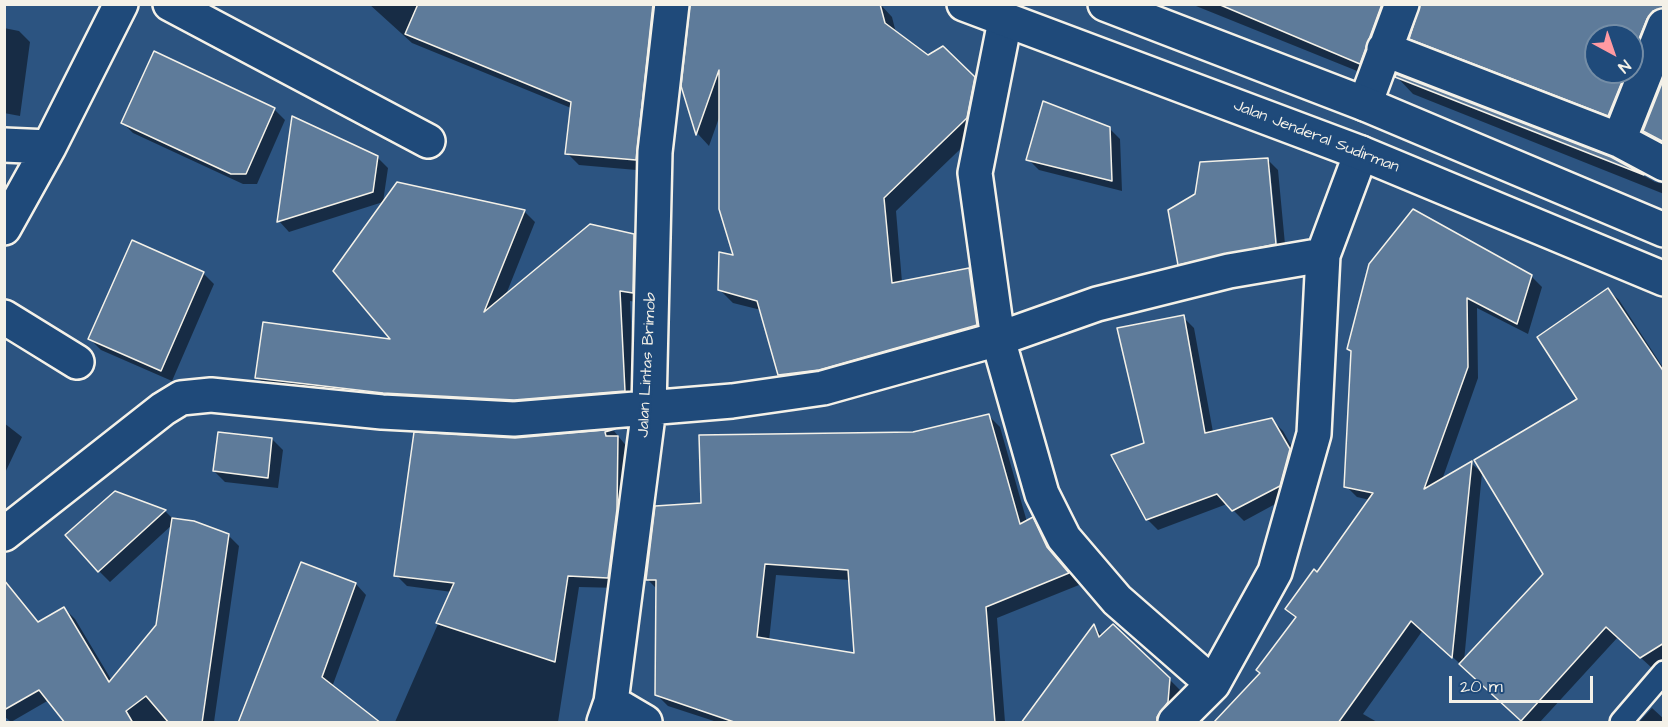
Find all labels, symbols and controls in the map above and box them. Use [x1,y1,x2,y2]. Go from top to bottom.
north arrow [1584,24,1644,84]
text: N [1613,55,1635,78]
street label: Jalan Jenderal Sudirman [1230,97,1402,177]
street label: Jalan Lintas Brimob [635,292,661,438]
scale bar [1452,664,1596,702]
text: 20 m [1460,674,1503,699]

